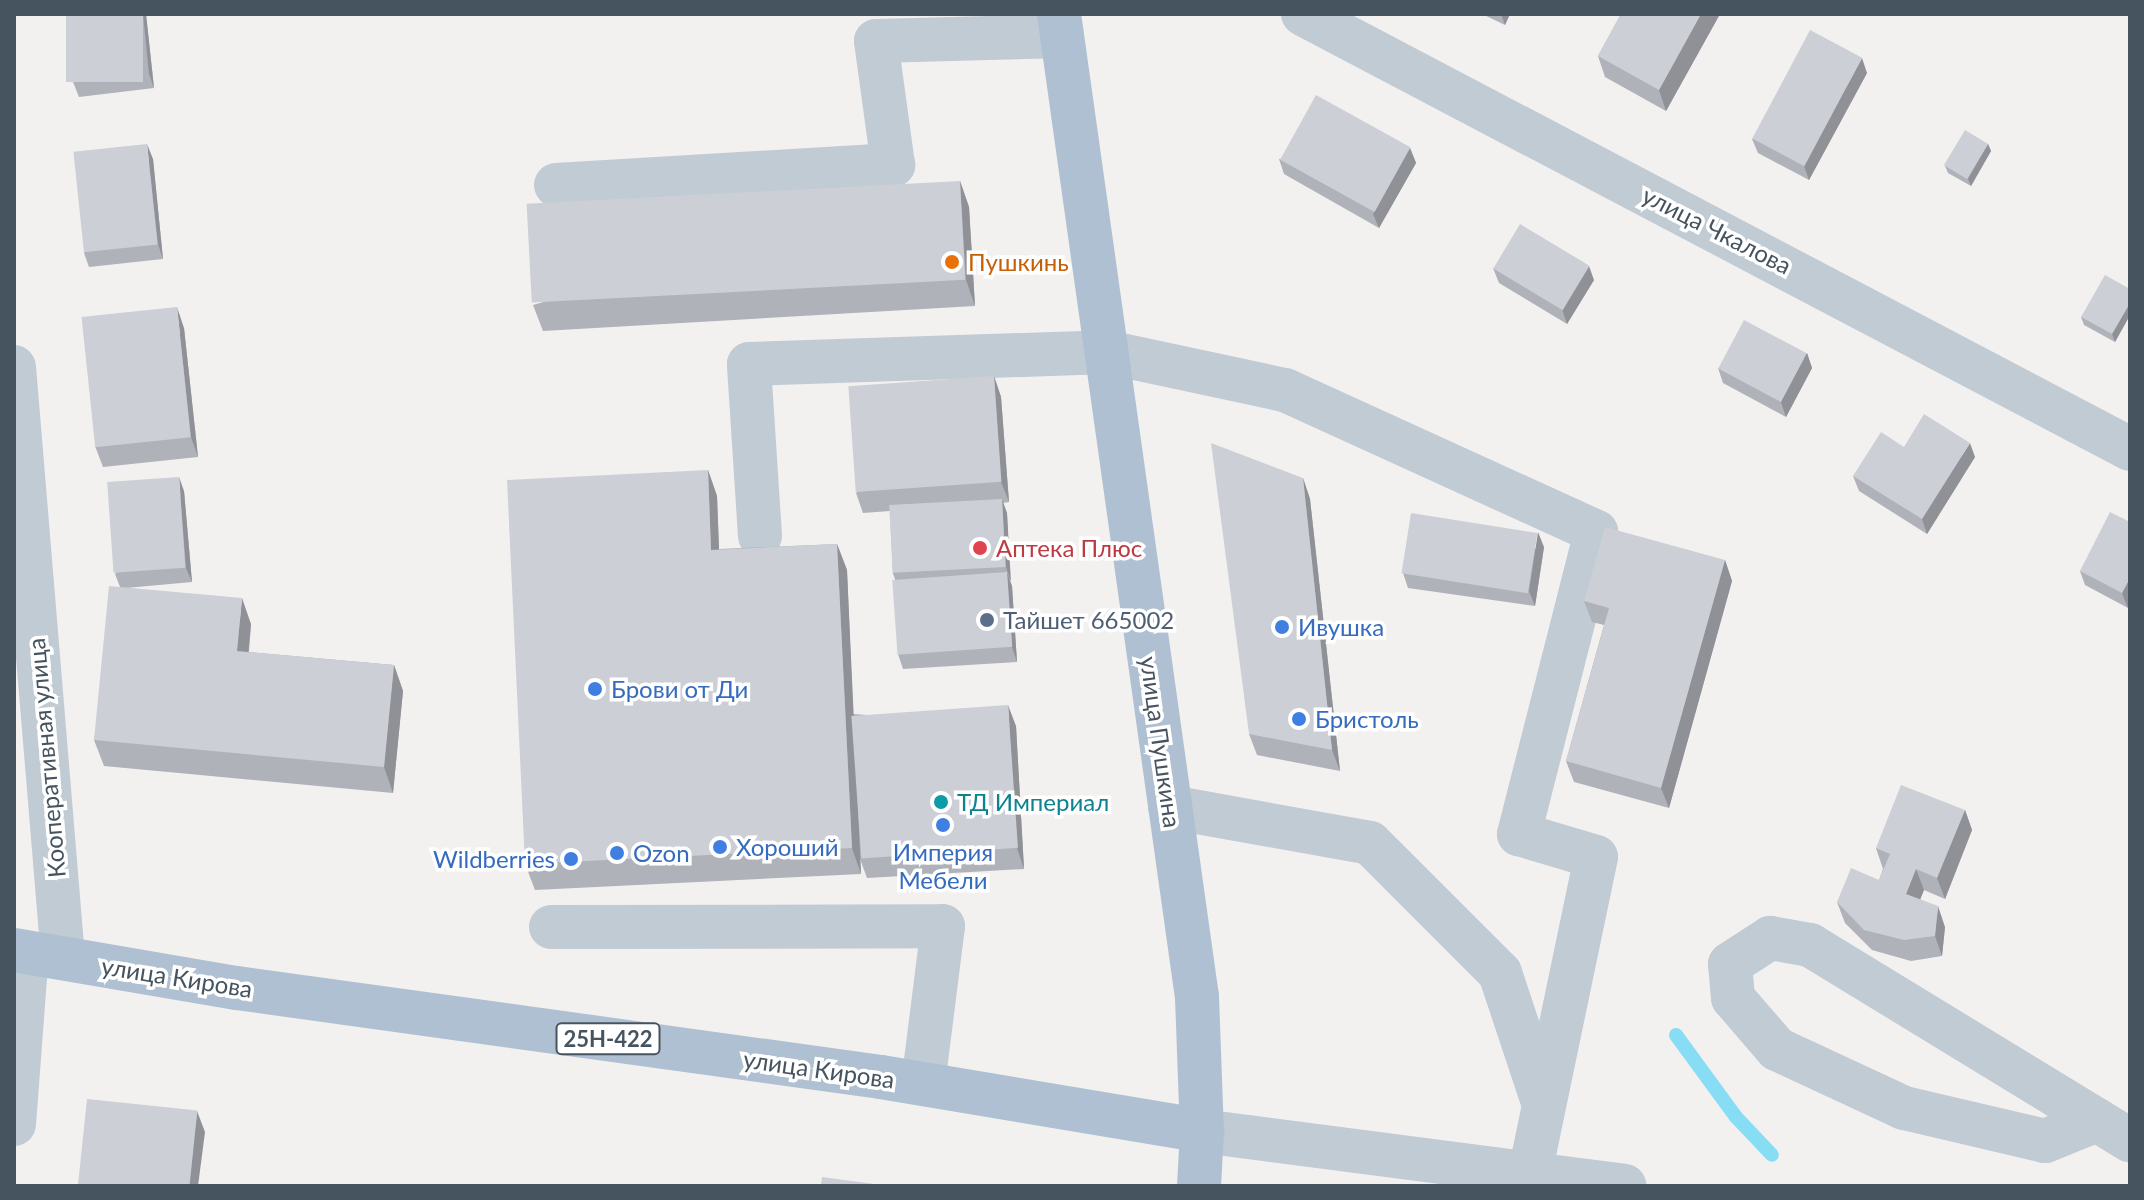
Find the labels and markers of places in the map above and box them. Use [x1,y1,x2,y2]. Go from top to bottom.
place label: Пушкинь [968,248,1069,276]
marker: Пушкинь [943,253,961,271]
place label: Аптека Плюс [996,534,1142,562]
marker: Аптека Плюс [971,539,989,557]
place label: Тайшет 665002 [1003,606,1174,634]
marker: Тайшет 665002 [978,611,996,629]
place label: Ивушка [1298,613,1384,641]
marker: Ивушка [1273,618,1291,636]
place label: Брови от Ди [611,675,748,703]
marker: Брови от Ди [586,680,604,698]
place label: Бристоль [1315,705,1419,733]
marker: Бристоль [1290,710,1308,728]
place label: ТД Империал [957,788,1109,816]
marker: ТД Империал [932,793,950,811]
marker: Империя Мебели [934,816,952,834]
place label: Хороший [736,833,839,861]
marker: Хороший [711,838,729,856]
place label: Империя Мебели [893,838,993,894]
place label: Ozon [633,839,690,867]
marker: Ozon [608,844,626,862]
place label: Wildberries [433,845,555,873]
marker: Wildberries [562,850,580,868]

